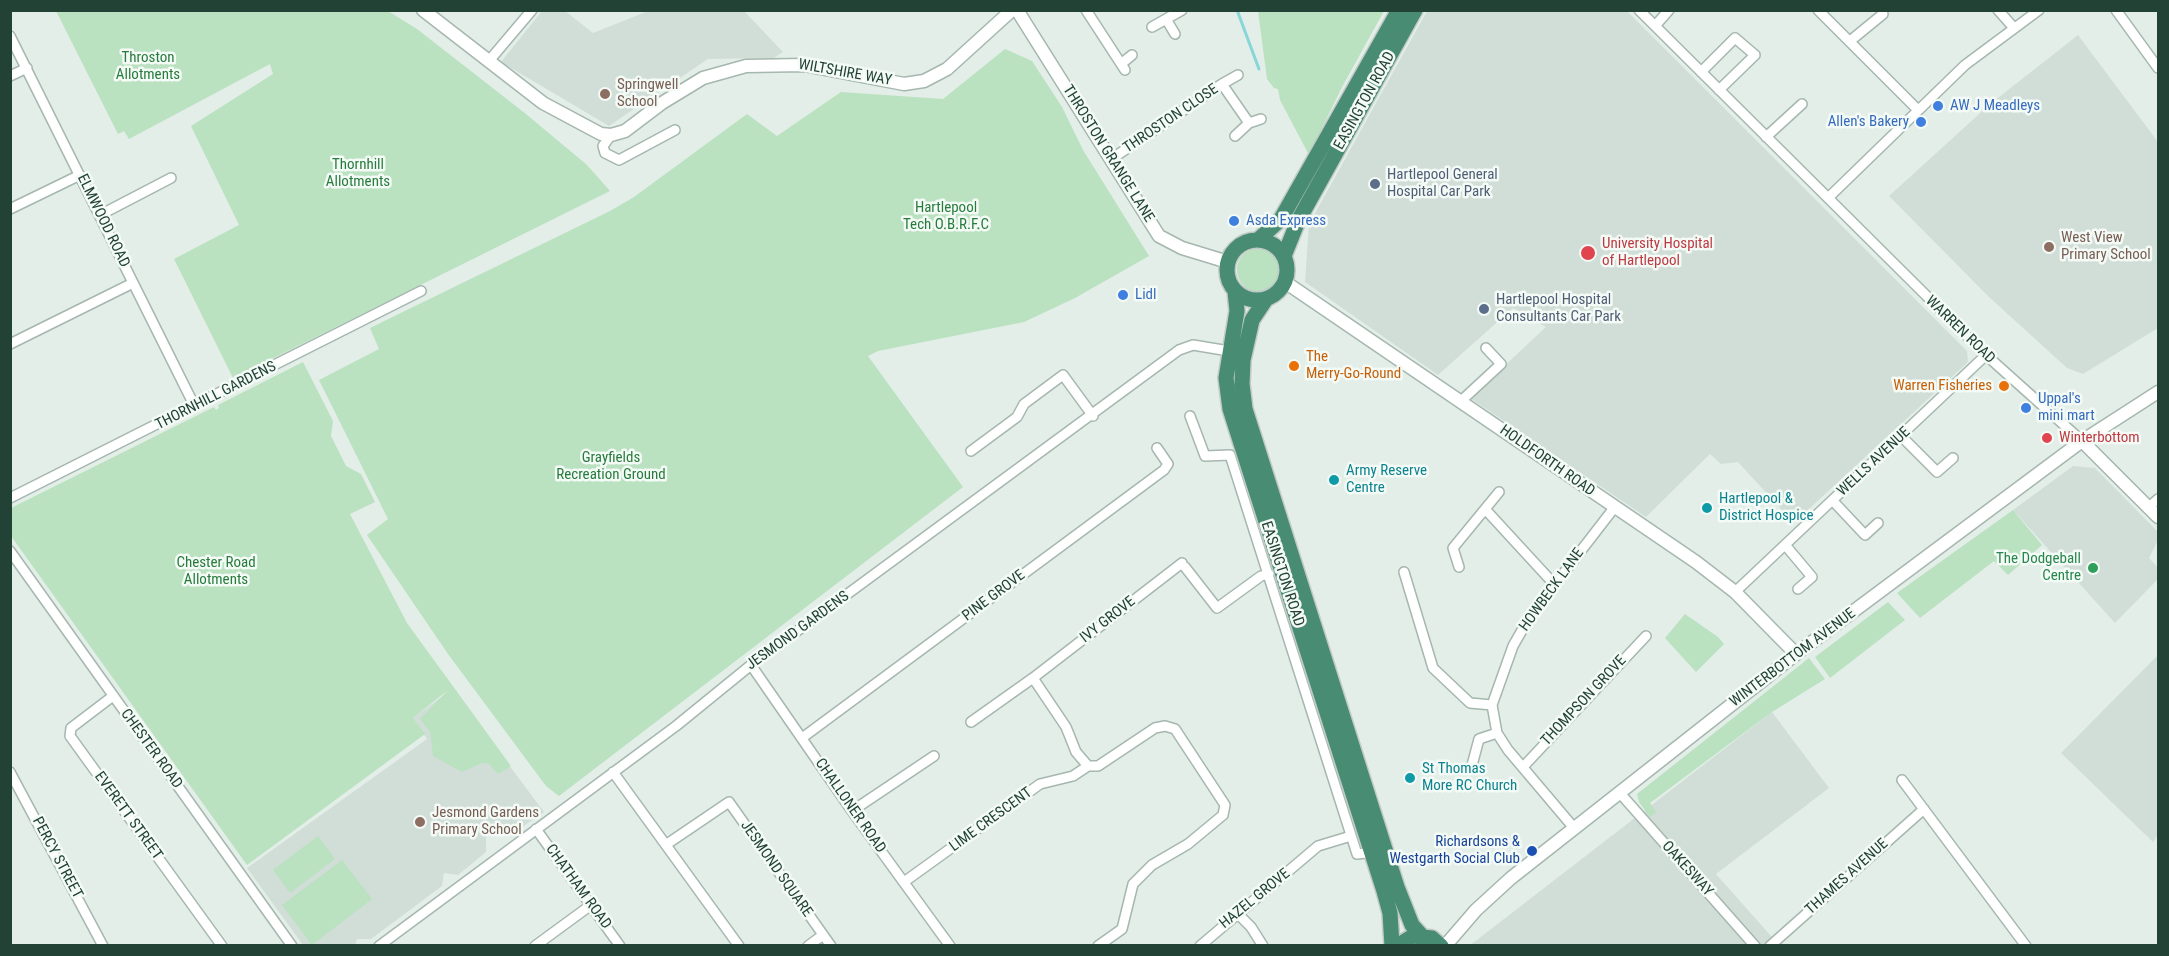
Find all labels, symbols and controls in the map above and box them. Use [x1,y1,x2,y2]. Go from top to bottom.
park label: Throston Allotments [116,49,180,84]
street label: EASINGTON ROAD [1331,49,1399,153]
street label: WILTSHIRE WAY [797,56,893,90]
place label: Springwell School [617,76,679,111]
street label: THROSTON CLOSE [1120,81,1222,157]
street label: THROSTON GRANGE LANE [1058,82,1158,226]
marker: Springwell School [598,87,612,101]
place label: AW J Meadleys [1950,97,2040,115]
marker: AW J Meadleys [1931,99,1945,113]
place label: Allen's Bakery [1828,113,1909,131]
marker: Allen's Bakery [1914,115,1928,129]
park label: Thornhill Allotments [326,156,390,191]
place label: Hartlepool General Hospital Car Park [1387,166,1498,201]
street label: ELMWOOD ROAD [73,171,133,271]
marker: Hartlepool General Hospital Car Park [1368,177,1382,191]
park label: Hartlepool Tech O.B.R.F.C [903,199,989,234]
place label: Asda Express [1246,212,1326,230]
marker: Asda Express [1227,214,1241,228]
place label: West View Primary School [2061,229,2151,264]
place label: University Hospital of Hartlepool [1602,235,1713,270]
marker: West View Primary School [2042,240,2056,254]
marker: University Hospital of Hartlepool [1579,244,1597,262]
place label: Lidl [1135,286,1156,304]
marker: Lidl [1116,288,1130,302]
place label: Hartlepool Hospital Consultants Car Park [1496,291,1621,326]
street label: WARREN ROAD [1921,292,1999,368]
marker: Hartlepool Hospital Consultants Car Park [1477,302,1491,316]
place label: The Merry-Go-Round [1306,348,1401,383]
street label: THORNHILL GARDENS [153,358,279,434]
marker: The Merry-Go-Round [1287,359,1301,373]
place label: Warren Fisheries [1893,377,1992,395]
marker: Warren Fisheries [1997,379,2011,393]
place label: Uppal's mini mart [2038,390,2095,425]
marker: Uppal's mini mart [2019,401,2033,415]
street label: HOLDFORTH ROAD [1496,421,1598,501]
street label: WELLS AVENUE [1834,424,1914,500]
place label: Winterbottom [2059,429,2140,447]
marker: Winterbottom [2040,431,2054,445]
park label: Grayfields Recreation Ground [556,449,666,484]
place label: Army Reserve Centre [1346,462,1427,497]
marker: Army Reserve Centre [1327,473,1341,487]
place label: Hartlepool & District Hospice [1719,490,1814,525]
marker: Hartlepool & District Hospice [1700,501,1714,515]
street label: EASINGTON ROAD [1257,519,1307,629]
street label: HOWBECK LANE [1516,545,1588,635]
place label: The Dodgeball Centre [1996,550,2081,585]
park label: Chester Road Allotments [176,554,256,589]
marker: The Dodgeball Centre [2086,561,2100,575]
street label: PINE GROVE [959,567,1029,625]
street label: JESMOND GARDENS [743,588,853,674]
street label: IVY GROVE [1077,593,1139,647]
street label: WINTERBOTTOM AVENUE [1727,605,1859,711]
street label: THOMPSON GROVE [1538,652,1630,750]
street label: CHESTER ROAD [116,706,186,792]
street label: CHALLONER ROAD [811,755,889,857]
place label: St Thomas More RC Church [1422,760,1517,795]
street label: EVERETT STREET [90,768,166,864]
marker: St Thomas More RC Church [1403,771,1417,785]
street label: LIME CRESCENT [946,784,1036,856]
place label: Jesmond Gardens Primary School [432,804,539,839]
street label: PERCY STREET [28,814,86,902]
marker: Jesmond Gardens Primary School [413,815,427,829]
street label: JESMOND SQUARE [736,817,816,921]
place label: Richardsons & Westgarth Social Club [1390,833,1520,868]
street label: THAMES AVENUE [1802,835,1892,919]
street label: OAKESWAY [1658,838,1716,900]
street label: CHATHAM ROAD [541,841,615,933]
marker: Richardsons & Westgarth Social Club [1525,844,1539,858]
street label: HAZEL GROVE [1216,865,1294,933]

